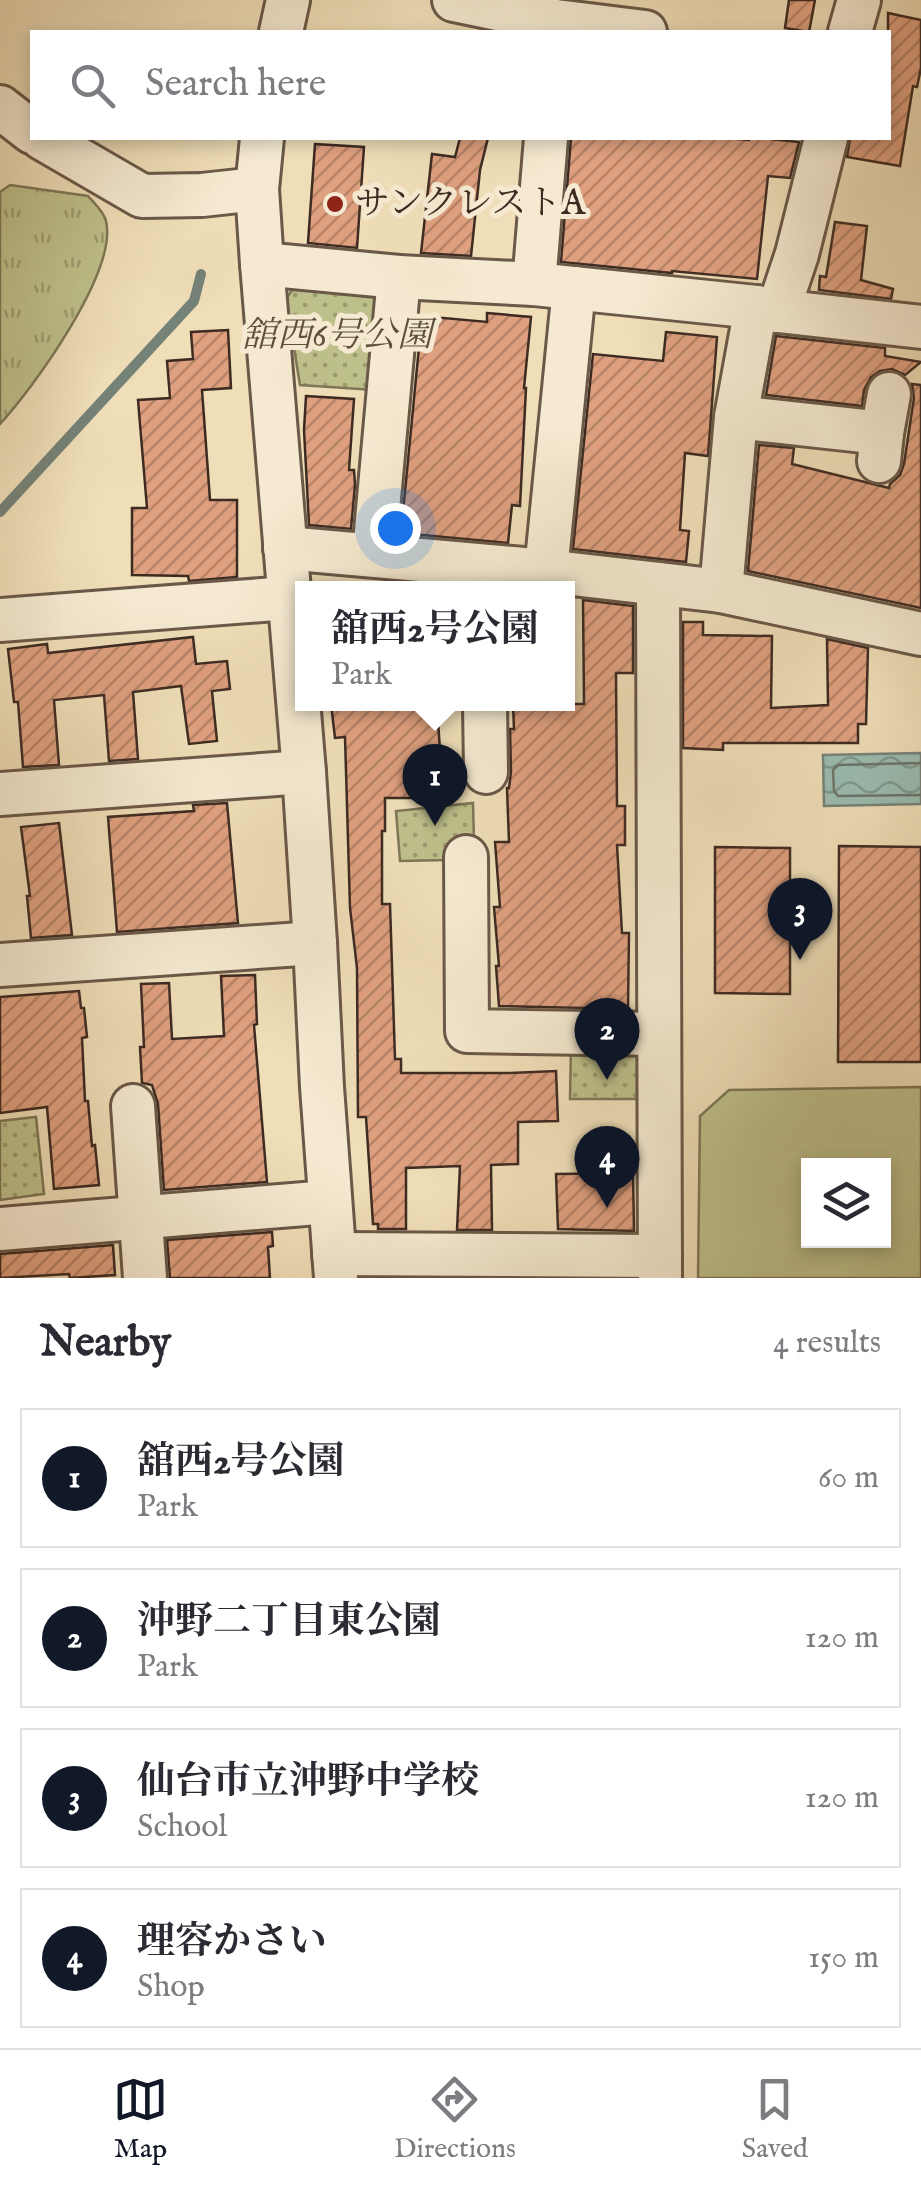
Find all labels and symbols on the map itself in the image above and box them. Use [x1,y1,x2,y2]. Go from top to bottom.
place label: サンクレストA [355,182,587,227]
marker: サンクレストA [324,193,346,215]
park label: 舘西6号公園 [242,314,437,359]
your location [370,503,421,554]
pin: 1 [402,744,468,826]
pin: 3 [768,878,832,960]
pin: 2 [574,998,640,1080]
pin: 4 [574,1126,640,1208]

